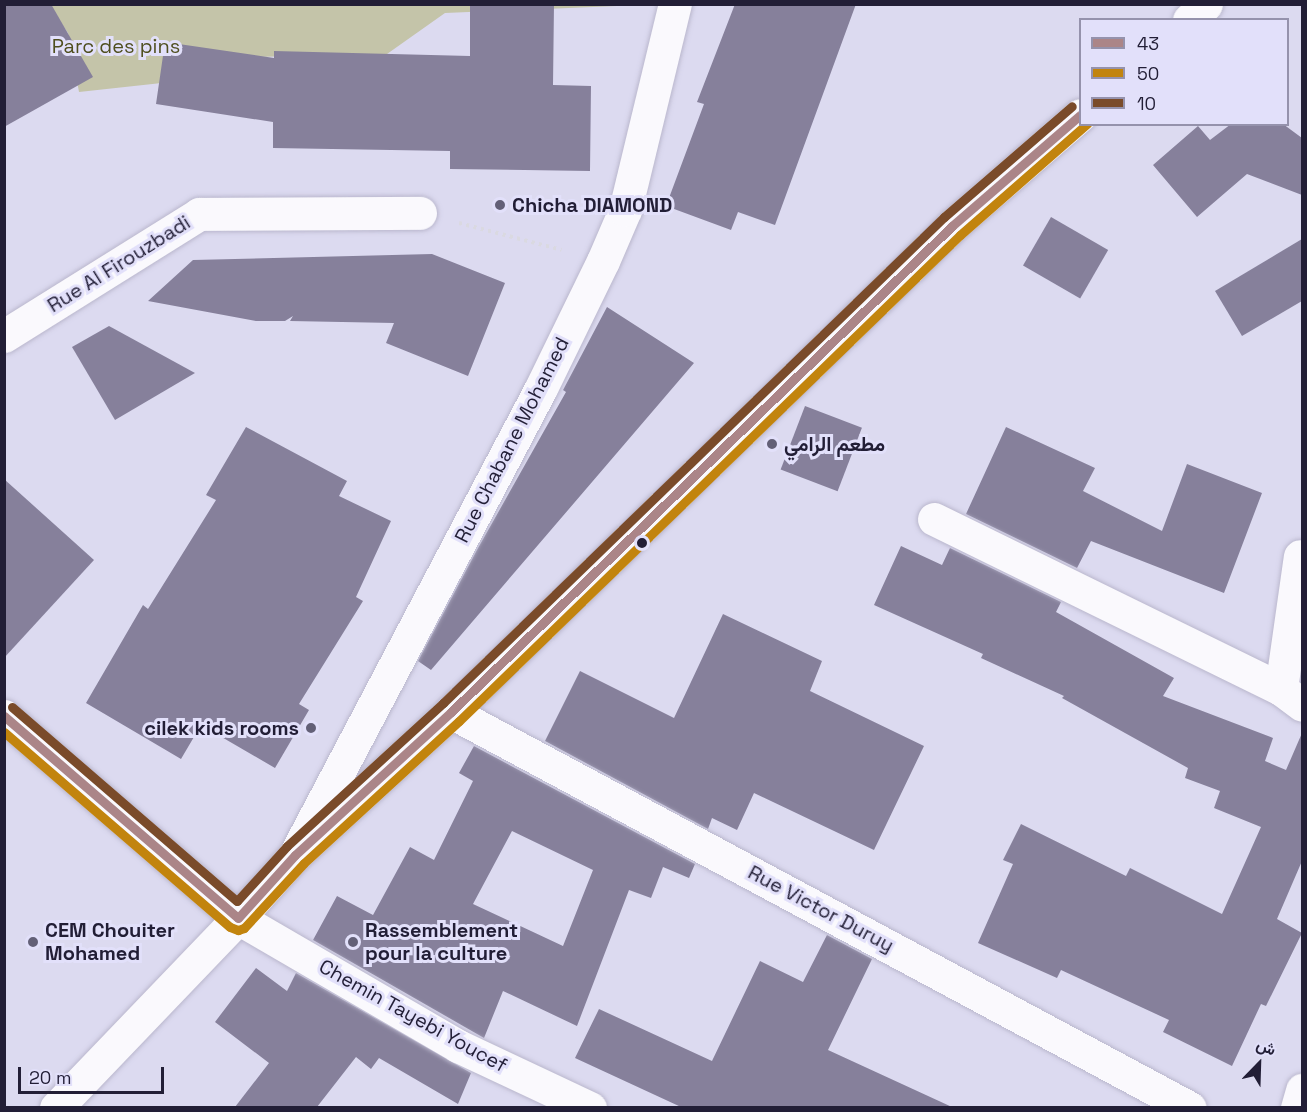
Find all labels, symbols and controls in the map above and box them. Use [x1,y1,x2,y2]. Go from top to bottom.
legend [1079,18,1289,126]
text: 43 [1137,32,1159,55]
park label: Parc des pins [52,34,180,58]
text: 50 [1137,62,1159,85]
text: 10 [1137,92,1156,115]
place label: Chicha DIAMOND [512,193,672,217]
marker: Chicha DIAMOND [493,198,507,212]
street label: Rue Al Firouzbadi [43,210,195,318]
street label: Rue Chabane Mohamed [450,333,574,547]
place label: مطعم الرامي [784,432,885,456]
marker: مطعم الرامي [765,437,779,451]
unlabelled marker [636,537,648,549]
place label: cilek kids rooms [144,716,299,740]
marker: cilek kids rooms [304,721,318,735]
street label: Rue Victor Duruy [744,860,898,958]
place label: CEM Chouiter Mohamed [45,918,175,965]
place label: Rassemblement pour la culture [365,918,518,965]
marker: CEM Chouiter Mohamed [26,935,40,949]
marker: Rassemblement pour la culture [346,935,360,949]
street label: Chemin Tayebi Youcef [314,954,512,1078]
north arrow [1229,1034,1289,1094]
text: ش [1253,1034,1279,1060]
scale bar [21,1055,166,1093]
text: 20 m [29,1066,72,1089]

